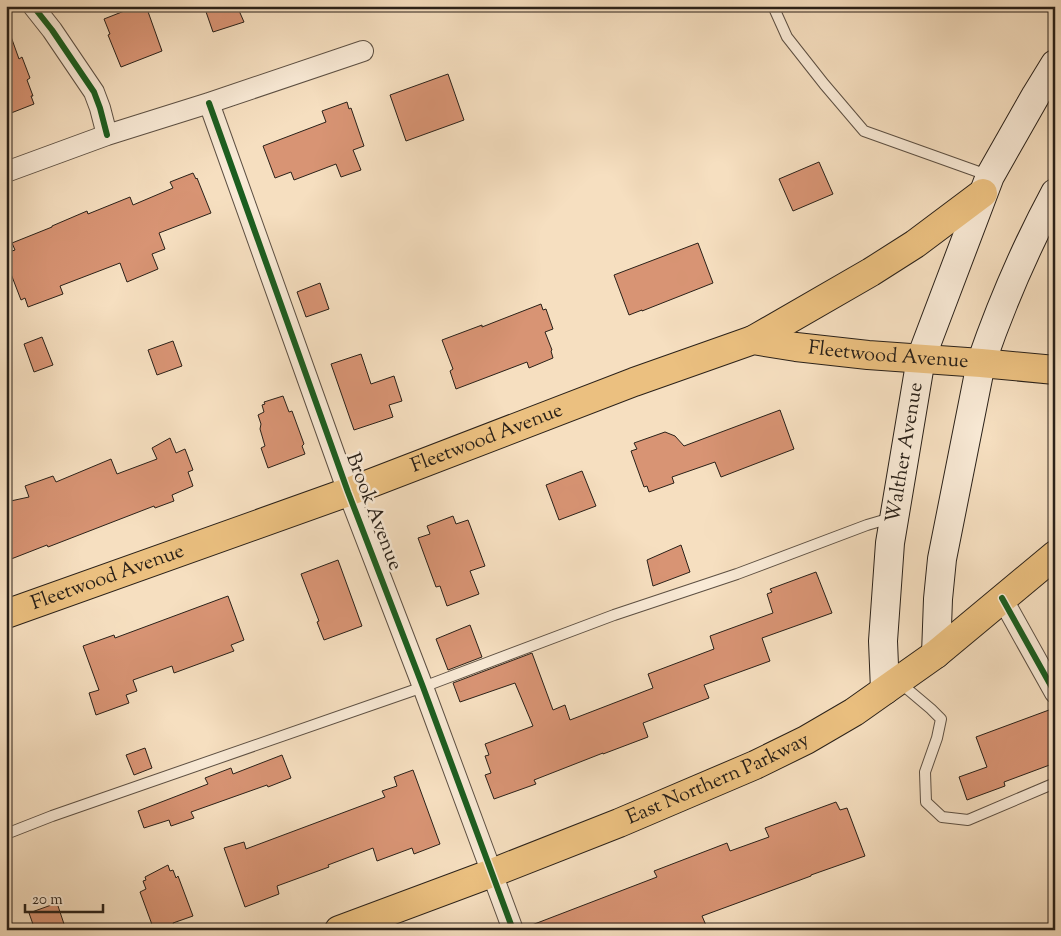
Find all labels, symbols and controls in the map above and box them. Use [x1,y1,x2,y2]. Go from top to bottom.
street label: Fleetwood Avenue [807,334,969,377]
street label: Walther Avenue [879,380,931,525]
street label: Fleetwood Avenue [407,396,567,481]
street label: Brook Avenue [337,449,409,575]
street label: Fleetwood Avenue [27,537,188,618]
street label: East Northern Parkway [622,726,815,833]
scale bar [25,881,102,913]
text: 20 m [32,890,63,911]

